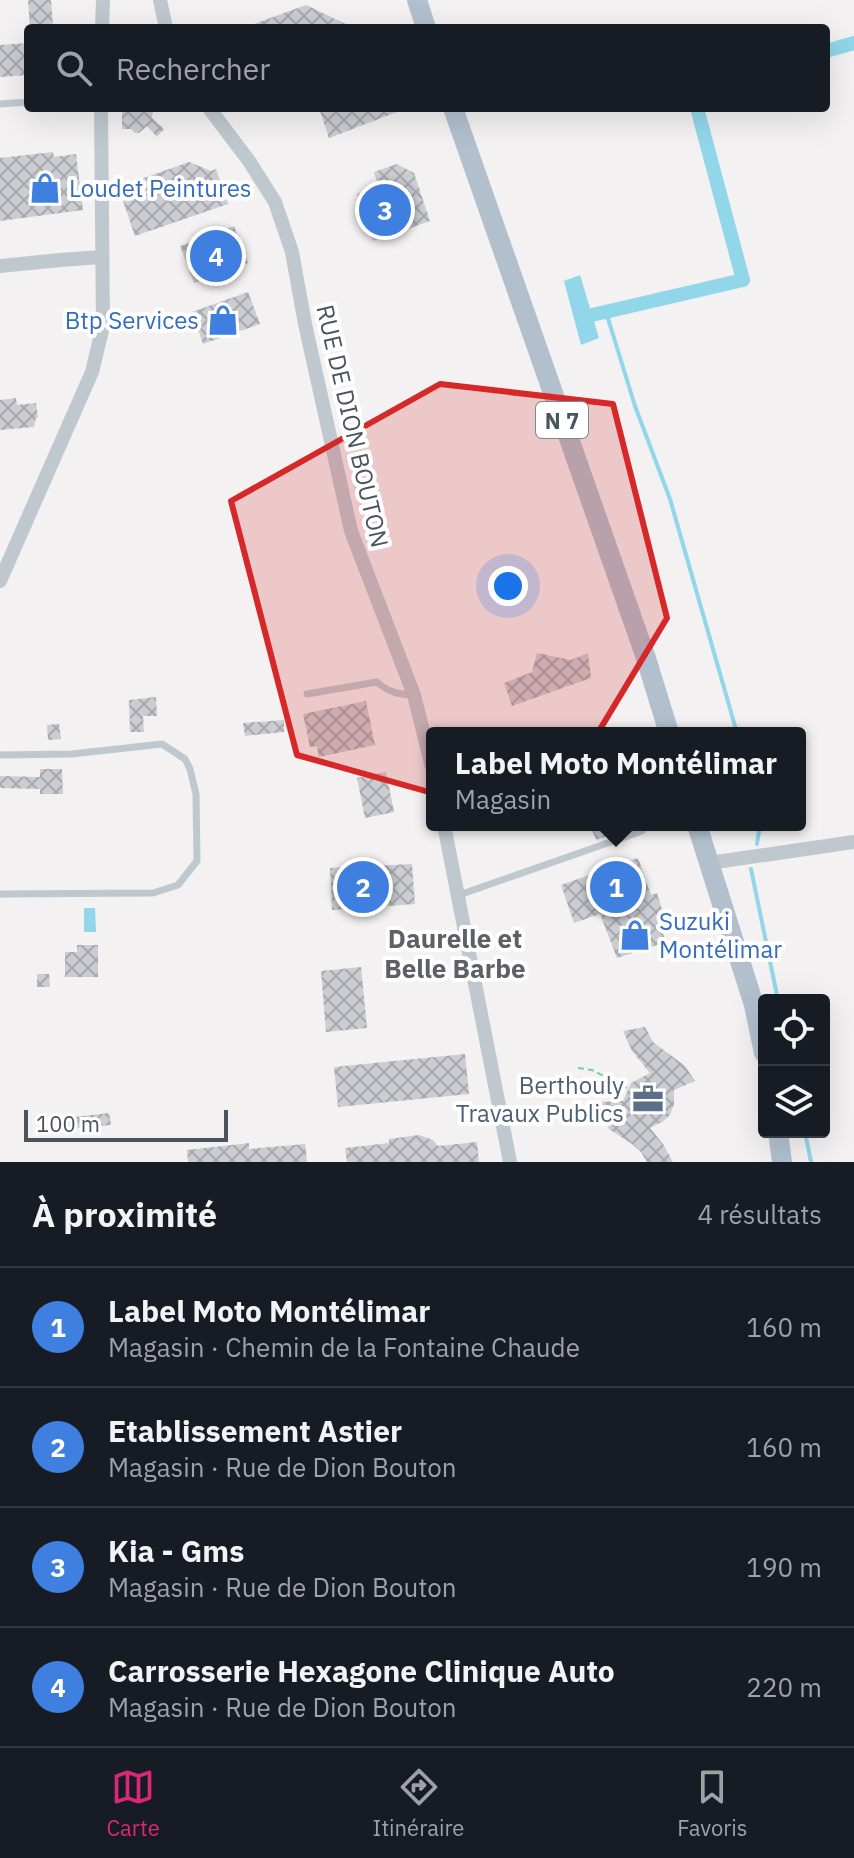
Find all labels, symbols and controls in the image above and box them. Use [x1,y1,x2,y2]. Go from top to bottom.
search box [24,24,830,112]
icon: search [52,46,96,90]
text: Rechercher [116,49,270,88]
shop icon: Loudet Peintures [28,171,62,205]
place label: Loudet Peintures [69,172,252,204]
pin: 3 [359,180,411,240]
pin: 4 [190,226,242,286]
street label: RUE DE DION BOUTON [309,301,397,551]
shop icon: Btp Services [206,303,240,337]
place label: Btp Services [65,304,199,336]
road number: N 7 [536,402,588,438]
your location [488,566,528,606]
popup [426,727,806,831]
text: Label Moto Montélimar [455,743,777,782]
text: Magasin [455,782,551,816]
pin: 2 [337,857,389,917]
pin: 1 [590,857,642,917]
place label: Suzuki Montélimar [659,905,782,965]
shop icon: Suzuki Montélimar [618,918,652,952]
district label: Daurelle et Belle Barbe [384,921,526,985]
map controls [758,994,830,1138]
button: locate [758,994,830,1066]
button: layers [758,1066,830,1138]
place label: Berthouly Travaux Publics [456,1069,624,1129]
office icon: Berthouly Travaux Publics [631,1082,665,1116]
scale bar [24,1106,228,1142]
text: 100 m [36,1109,100,1138]
text: À proximité [32,1192,217,1236]
text: 4 résultats [697,1197,822,1231]
text: Label Moto Montélimar [108,1291,430,1330]
text: 1 [50,1310,66,1344]
text: 160 m [746,1310,822,1344]
text: Magasin · Chemin de la Fontaine Chaude [108,1330,580,1364]
text: Etablissement Astier [108,1411,402,1450]
text: 2 [50,1430,66,1464]
text: 160 m [746,1430,822,1464]
text: Magasin · Rue de Dion Bouton [108,1450,457,1484]
text: Kia - Gms [108,1531,244,1570]
text: 3 [50,1550,66,1584]
text: 190 m [746,1550,822,1584]
text: Magasin · Rue de Dion Bouton [108,1570,457,1604]
text: Carrosserie Hexagone Clinique Auto [108,1651,615,1690]
text: 4 [50,1670,66,1704]
text: 220 m [746,1670,822,1704]
text: Magasin · Rue de Dion Bouton [108,1690,457,1724]
tab: Carte [106,1765,160,1842]
tab: Itinéraire [373,1765,464,1842]
tab: Favoris [677,1765,748,1842]

